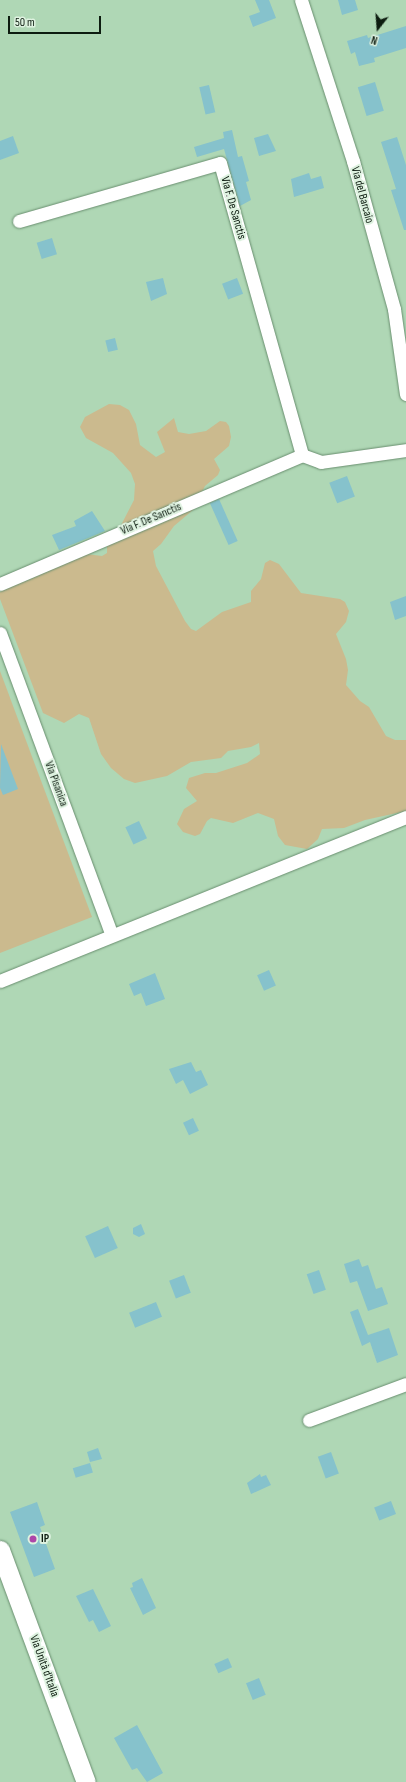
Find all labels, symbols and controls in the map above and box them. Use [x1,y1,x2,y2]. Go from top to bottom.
scale bar [10,8,103,34]
north arrow [358,8,398,48]
text: 50 m [15,15,35,30]
text: N [370,33,379,47]
street label: Via del Barcaio [348,165,376,225]
street label: Via F. De Sanctis [217,175,249,241]
street label: Via F. De Sanctis [118,500,184,538]
street label: Via Pisanica [41,759,71,809]
place label: IP [41,1532,49,1546]
marker: IP [28,1534,38,1544]
street label: Via Unità d'Italia [26,1633,62,1699]

